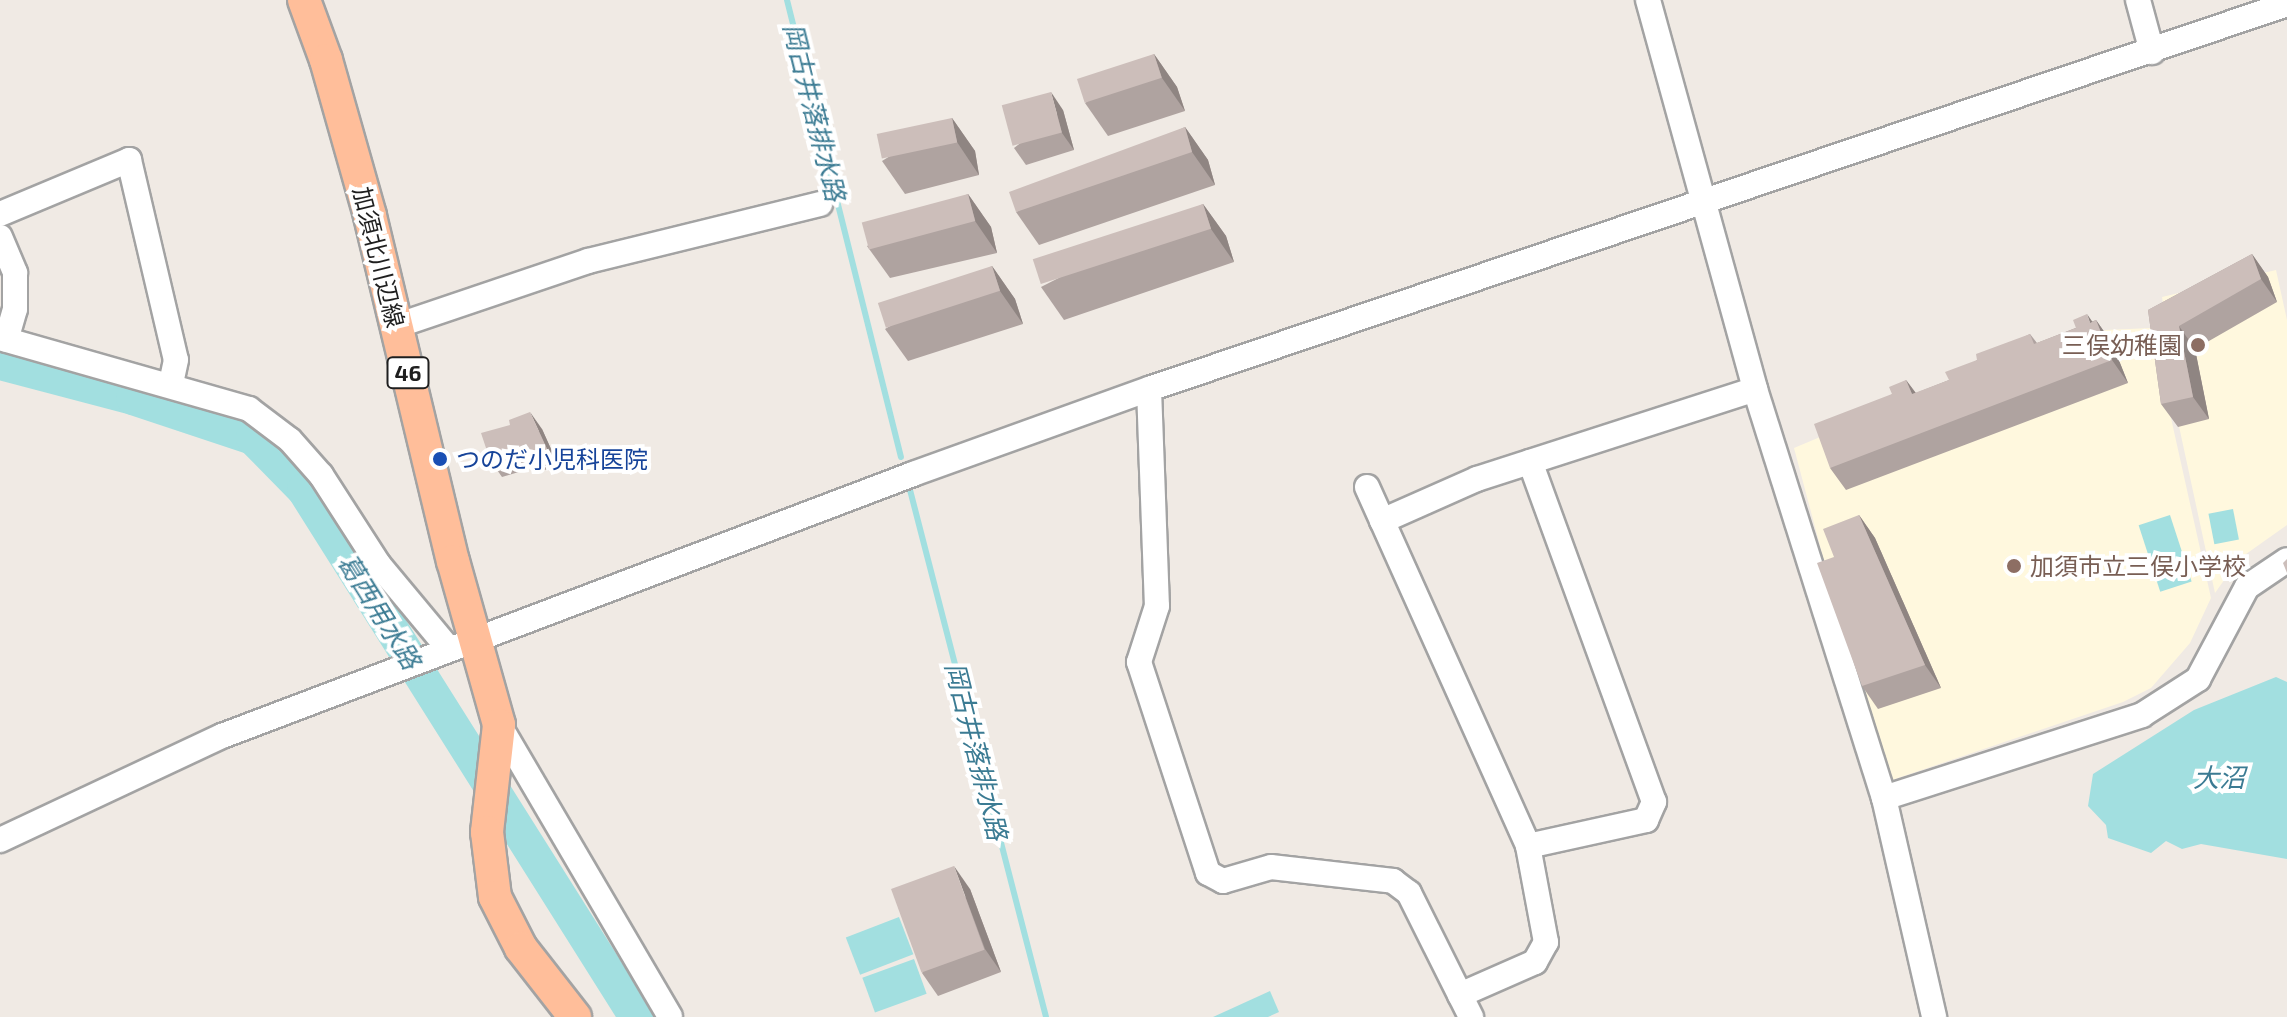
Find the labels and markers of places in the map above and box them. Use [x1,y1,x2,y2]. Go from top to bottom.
place label: 三俣幼稚園 [2062,331,2182,359]
marker: 三俣幼稚園 [2189,336,2207,354]
place label: つのだ小児科医院 [456,445,648,473]
marker: つのだ小児科医院 [431,450,449,468]
place label: 加須市立三俣小学校 [2030,552,2246,580]
marker: 加須市立三俣小学校 [2005,557,2023,575]

